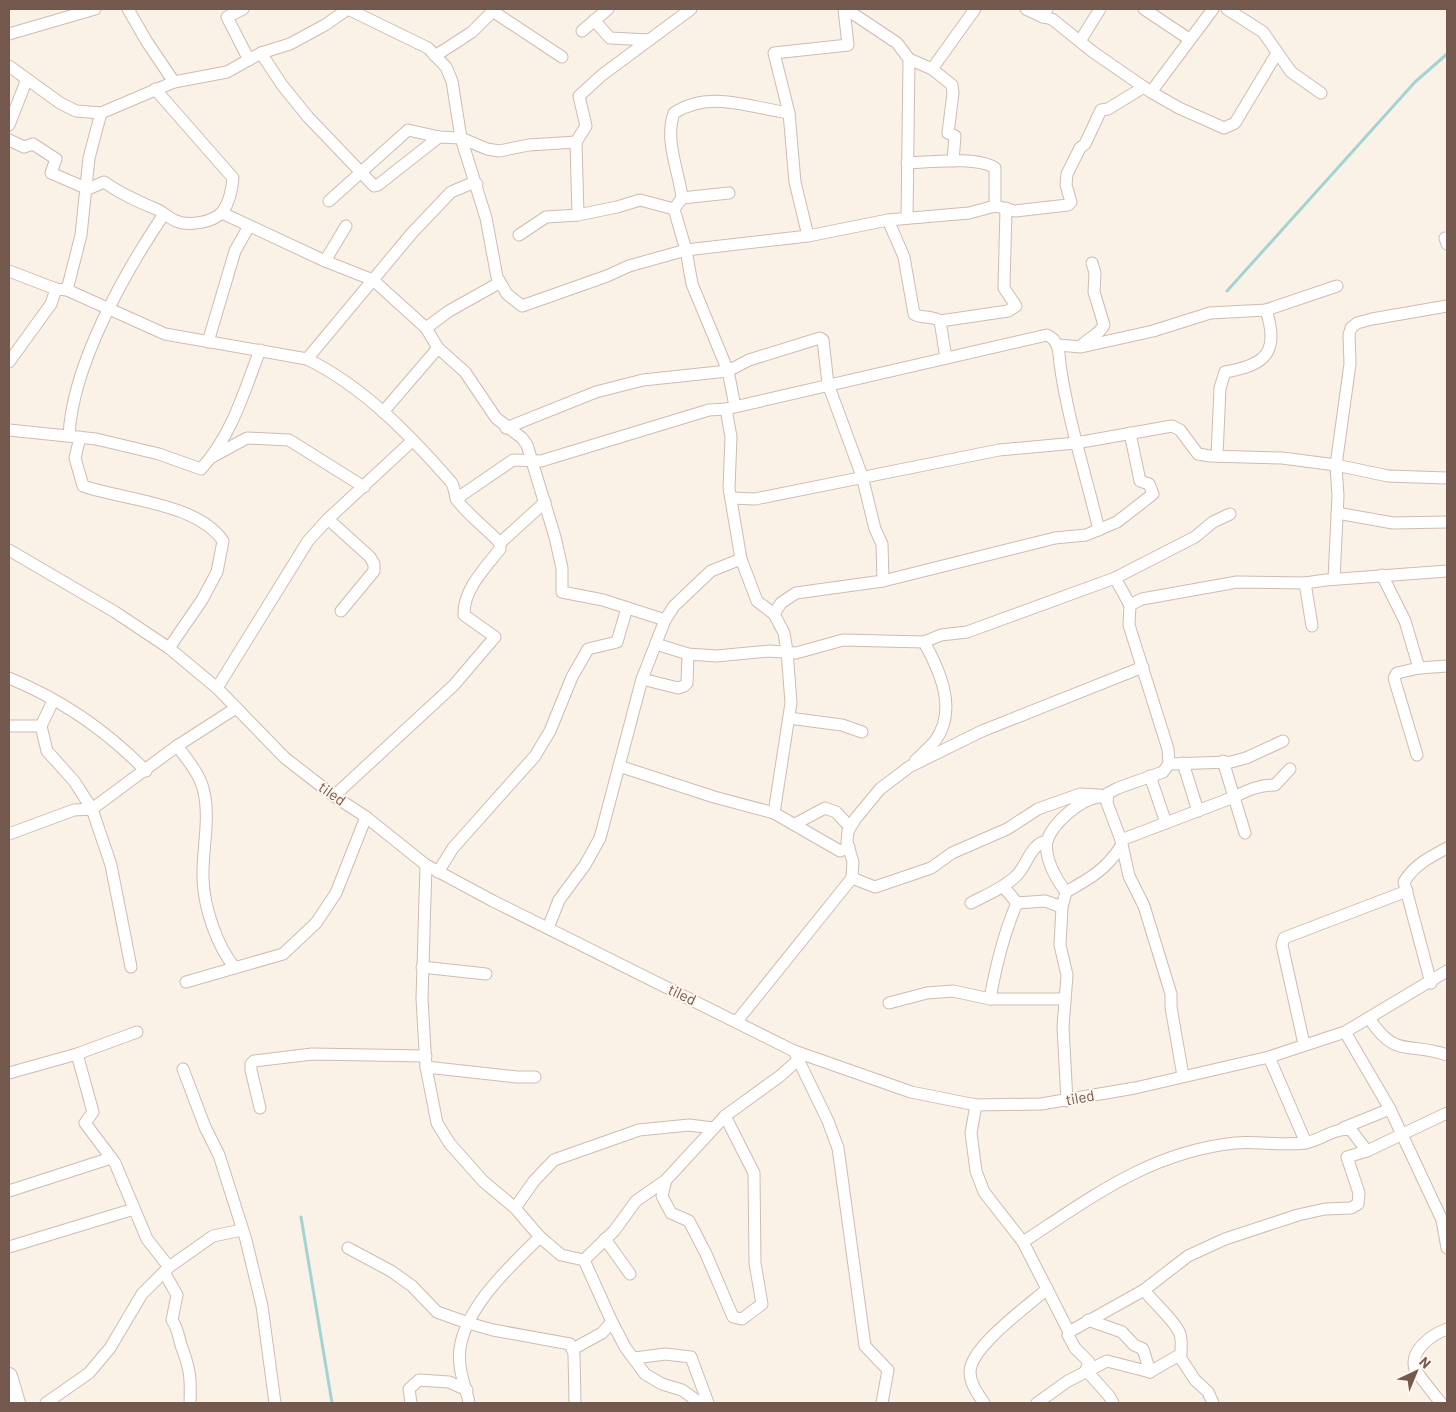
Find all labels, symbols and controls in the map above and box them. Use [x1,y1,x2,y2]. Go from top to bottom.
street label: tiled [316,778,350,809]
street label: tiled [666,980,699,1008]
street label: tiled [1064,1086,1096,1108]
north arrow [1391,1347,1441,1397]
text: N [1416,1353,1435,1372]

